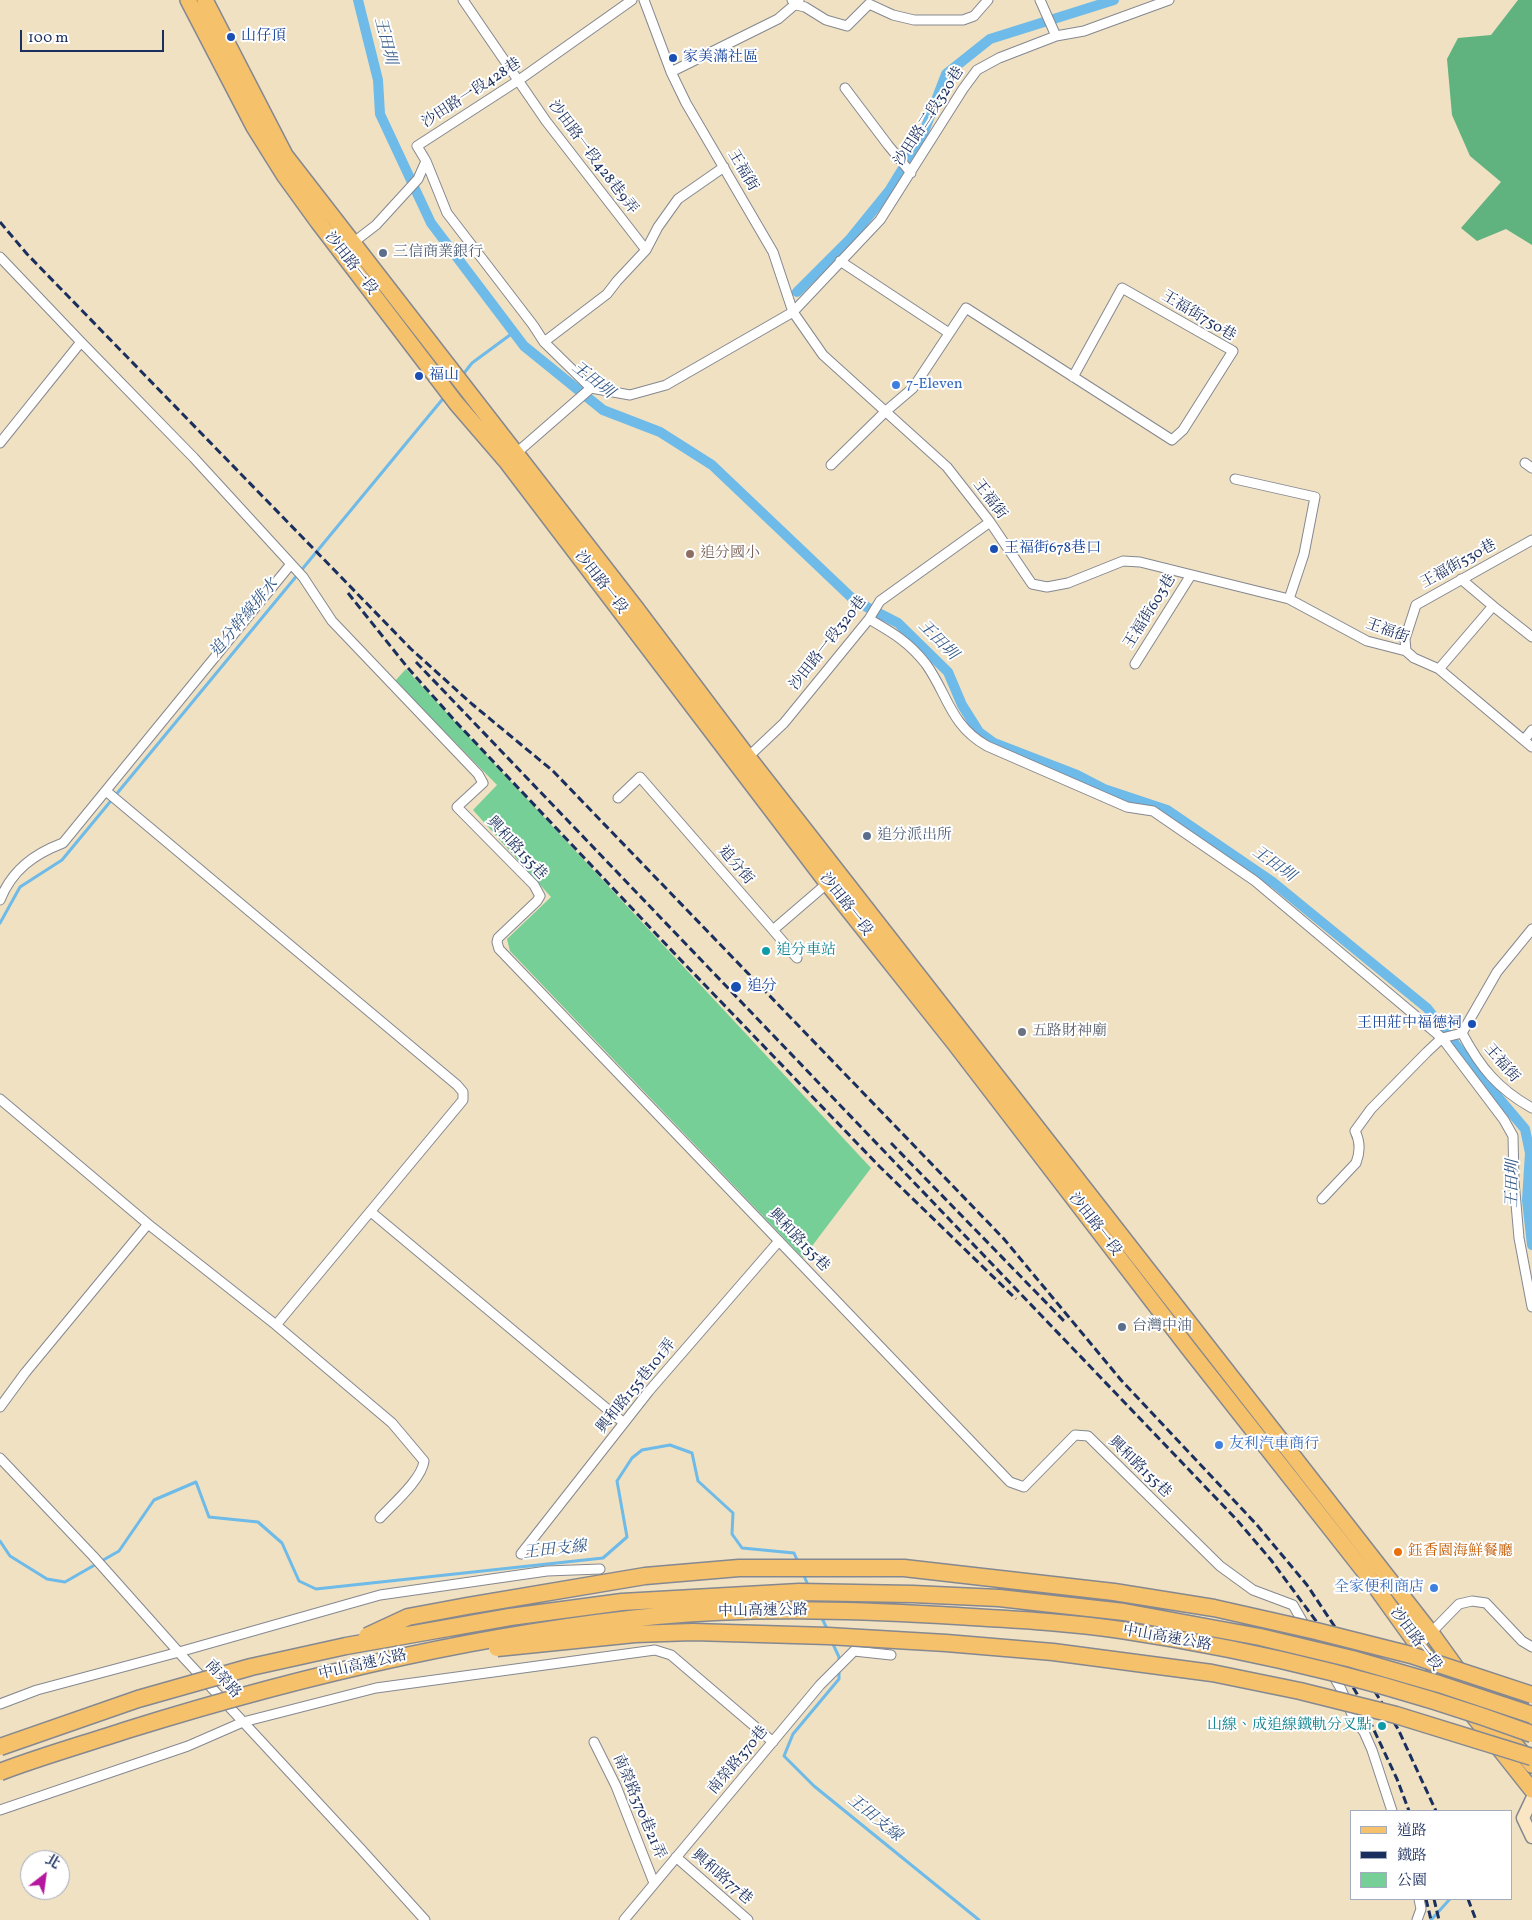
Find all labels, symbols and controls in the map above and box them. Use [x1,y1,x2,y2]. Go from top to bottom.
water label: 王田圳 [369,15,399,67]
scale bar [22,20,166,52]
text: 100 m [28,28,68,49]
place label: 山仔頂 [241,28,286,46]
marker: 山仔頂 [225,31,237,43]
place label: 家美滿社區 [683,49,758,67]
marker: 家美滿社區 [667,52,679,64]
street label: 沙田路一段428巷 [419,55,525,133]
street label: 沙田路二段320巷 [891,64,969,170]
street label: 沙田路一段428巷9弄 [543,98,641,218]
street label: 王福街 [723,147,761,195]
street label: 沙田路一段 [320,229,380,299]
place label: 三信商業銀行 [393,244,483,262]
marker: 三信商業銀行 [377,247,389,259]
street label: 王福街750巷 [1158,288,1238,346]
water label: 王田圳 [567,359,617,403]
place label: 福山 [429,367,459,385]
marker: 福山 [413,370,425,382]
place label: 7-Eleven [906,376,963,394]
marker: 7-Eleven [890,379,902,391]
street label: 王福街 [968,477,1010,523]
street label: 王福街530巷 [1418,537,1500,593]
place label: 王福街678巷口 [1004,540,1101,558]
marker: 王福街678巷口 [988,543,1000,555]
place label: 追分國小 [700,545,760,563]
street label: 沙田路一段 [570,548,630,618]
marker: 追分國小 [684,548,696,560]
street label: 王福街603巷 [1121,572,1181,652]
water label: 追分幹線排水 [207,576,283,662]
street label: 沙田路一段320巷 [787,593,871,695]
street label: 王福街 [1363,616,1411,648]
water label: 王田圳 [913,617,961,665]
street label: 興和路155巷 [482,814,550,884]
place label: 追分派出所 [877,827,952,845]
marker: 追分派出所 [861,830,873,842]
street label: 追分街 [713,843,757,889]
water label: 王田圳 [1248,843,1298,887]
street label: 沙田路一段 [815,870,875,940]
place label: 追分車站 [776,942,836,960]
marker: 追分車站 [760,945,772,957]
place label: 追分 [747,978,777,996]
marker: 追分 [729,980,743,994]
place label: 王田莊中福德祠 [1357,1015,1462,1033]
marker: 王田莊中福德祠 [1466,1018,1478,1030]
place label: 五路財神廟 [1032,1023,1107,1041]
marker: 五路財神廟 [1016,1026,1028,1038]
street label: 王福街 [1479,1041,1523,1087]
water label: 王田圳 [1504,1160,1524,1208]
street label: 沙田路一段 [1064,1190,1124,1260]
street label: 興和路155巷 [764,1206,832,1276]
place label: 台灣中油 [1132,1318,1192,1336]
marker: 台灣中油 [1116,1321,1128,1333]
street label: 興和路155巷101弄 [594,1336,680,1438]
street label: 興和路155巷 [1104,1434,1174,1502]
place label: 友利汽車商行 [1229,1436,1319,1454]
marker: 友利汽車商行 [1213,1439,1225,1451]
water label: 王田支線 [522,1538,588,1564]
place label: 鈺香園海鮮餐廳 [1408,1543,1513,1561]
marker: 鈺香園海鮮餐廳 [1392,1546,1404,1558]
place label: 全家便利商店 [1334,1579,1424,1597]
marker: 全家便利商店 [1428,1582,1440,1594]
street label: 中山高速公路 [718,1602,808,1622]
street label: 沙田路一段 [1385,1605,1445,1675]
street label: 中山高速公路 [1121,1622,1213,1656]
street label: 中山高速公路 [317,1647,409,1685]
street label: 南榮路 [200,1657,244,1703]
place label: 山線、成追線鐵軌分叉點 [1207,1717,1372,1735]
marker: 山線、成追線鐵軌分叉點 [1376,1720,1388,1732]
street label: 南榮路370巷 [705,1723,773,1799]
street label: 南榮路370巷21弄 [608,1752,668,1862]
water label: 王田支線 [843,1791,905,1847]
legend [1350,1810,1512,1900]
text: 道路 [1397,1821,1427,1842]
text: 鐵路 [1397,1846,1427,1867]
street label: 興和路77巷 [687,1847,755,1909]
north arrow [20,1850,70,1900]
text: 北 [41,1851,63,1874]
text: 公園 [1397,1871,1427,1892]

